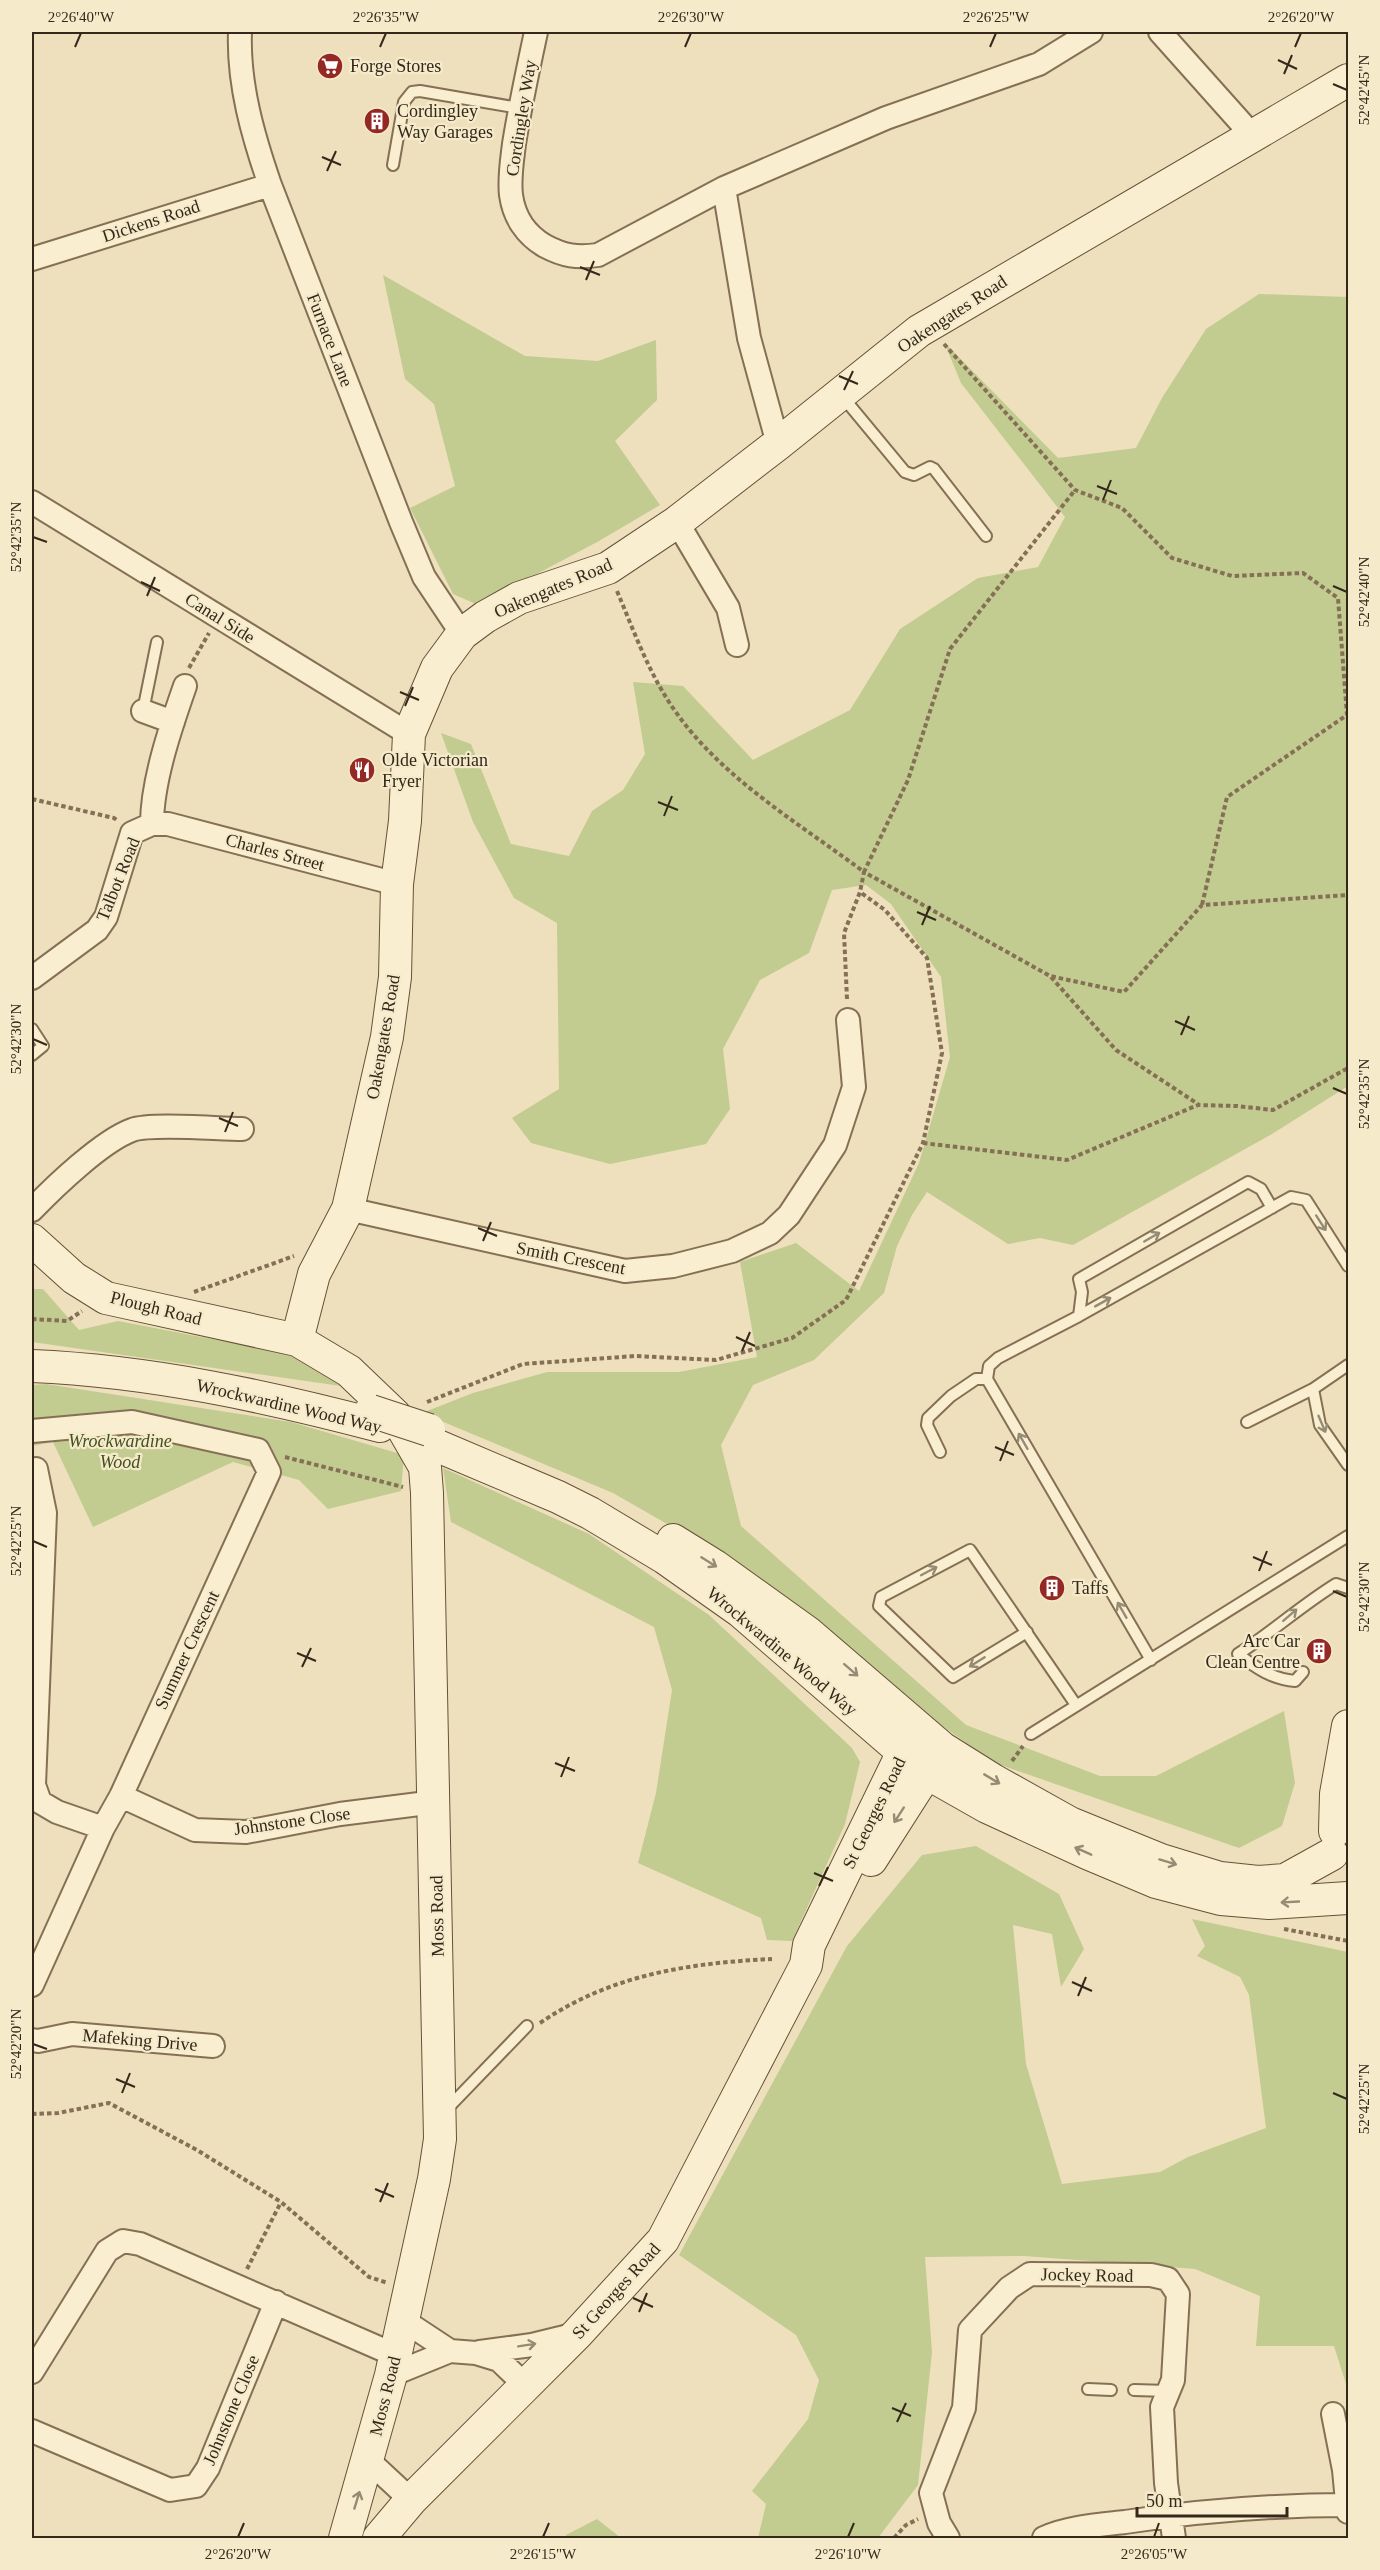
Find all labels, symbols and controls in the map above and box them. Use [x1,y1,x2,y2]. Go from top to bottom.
text: 2°26'40"W [48,9,115,25]
text: 2°26'35"W [353,9,420,25]
text: 2°26'30"W [658,9,725,25]
text: 2°26'25"W [963,9,1030,25]
text: 2°26'20"W [1268,9,1335,25]
supermarket icon: Forge Stores [315,51,345,81]
text: 52°42'45"N [1356,55,1372,125]
place label: Forge Stores [350,56,441,76]
street label: Cordingley Way [502,58,540,178]
place label: Cordingley Way Garages [397,101,493,142]
building icon: Cordingley Way Garages [362,106,392,136]
street label: Dickens Road [100,196,202,246]
street label: Oakengates Road [894,271,1010,357]
street label: Furnace Lane [303,290,357,390]
text: 52°42'35"N [8,502,24,572]
street label: Oakengates Road [491,554,615,622]
text: 52°42'40"N [1356,557,1372,627]
street label: Canal Side [181,589,259,647]
place label: Olde Victorian Fryer [382,750,488,791]
restaurant icon: Olde Victorian Fryer [347,755,377,785]
street label: Charles Street [223,829,327,875]
street label: Talbot Road [92,834,144,924]
street label: Oakengates Road [362,973,404,1101]
text: 52°42'30"N [8,1004,24,1074]
text: 52°42'35"N [1356,1059,1372,1129]
one-way arrow [1315,1215,1327,1231]
one-way arrow [1143,1231,1160,1243]
street label: Smith Crescent [515,1238,627,1278]
street label: Plough Road [108,1287,204,1329]
one-way arrow [1094,1296,1111,1308]
street label: Wrockwardine Wood Way [194,1375,384,1437]
one-way arrow [1317,1414,1328,1432]
park label: Wrockwardine Wood [68,1431,172,1472]
one-way arrow [1017,1433,1029,1450]
text: 52°42'25"N [8,1506,24,1576]
one-way arrow [700,1557,717,1569]
text: 52°42'30"N [1356,1562,1372,1632]
one-way arrow [920,1565,938,1577]
building icon: Taffs [1037,1573,1067,1603]
place label: Taffs [1072,1578,1108,1598]
street label: Wrockwardine Wood Way [703,1582,861,1720]
street label: Summer Crescent [151,1588,223,1712]
one-way arrow [1115,1602,1127,1619]
one-way arrow [1282,1609,1298,1622]
place label: Arc Car Clean Centre [1206,1631,1300,1672]
building icon: Arc Car Clean Centre [1304,1636,1334,1666]
one-way arrow [969,1657,986,1669]
one-way arrow [843,1663,858,1677]
street label: St Georges Road [838,1754,910,1872]
one-way arrow [983,1773,1000,1785]
street label: Johnstone Close [232,1803,352,1839]
one-way arrow [892,1806,904,1823]
one-way arrow [1074,1845,1092,1857]
one-way arrow [1158,1857,1177,1868]
street label: Moss Road [426,1875,448,1957]
one-way arrow [1281,1897,1301,1908]
text: 52°42'20"N [8,2009,24,2079]
street label: Mafeking Drive [82,2025,198,2055]
text: 52°42'25"N [1356,2064,1372,2134]
street label: St Georges Road [568,2239,664,2343]
street label: Jockey Road [1041,2264,1133,2286]
one-way arrow [517,2340,536,2351]
street label: Johnstone Close [199,2352,263,2468]
street label: Moss Road [365,2354,405,2438]
scale bar [1137,2480,1287,2518]
one-way arrow [352,2491,363,2510]
text: 50 m [1146,2491,1183,2511]
text: 2°26'20"W [205,2546,272,2562]
text: 2°26'15"W [510,2546,577,2562]
text: 2°26'10"W [815,2546,882,2562]
text: 2°26'05"W [1121,2546,1188,2562]

